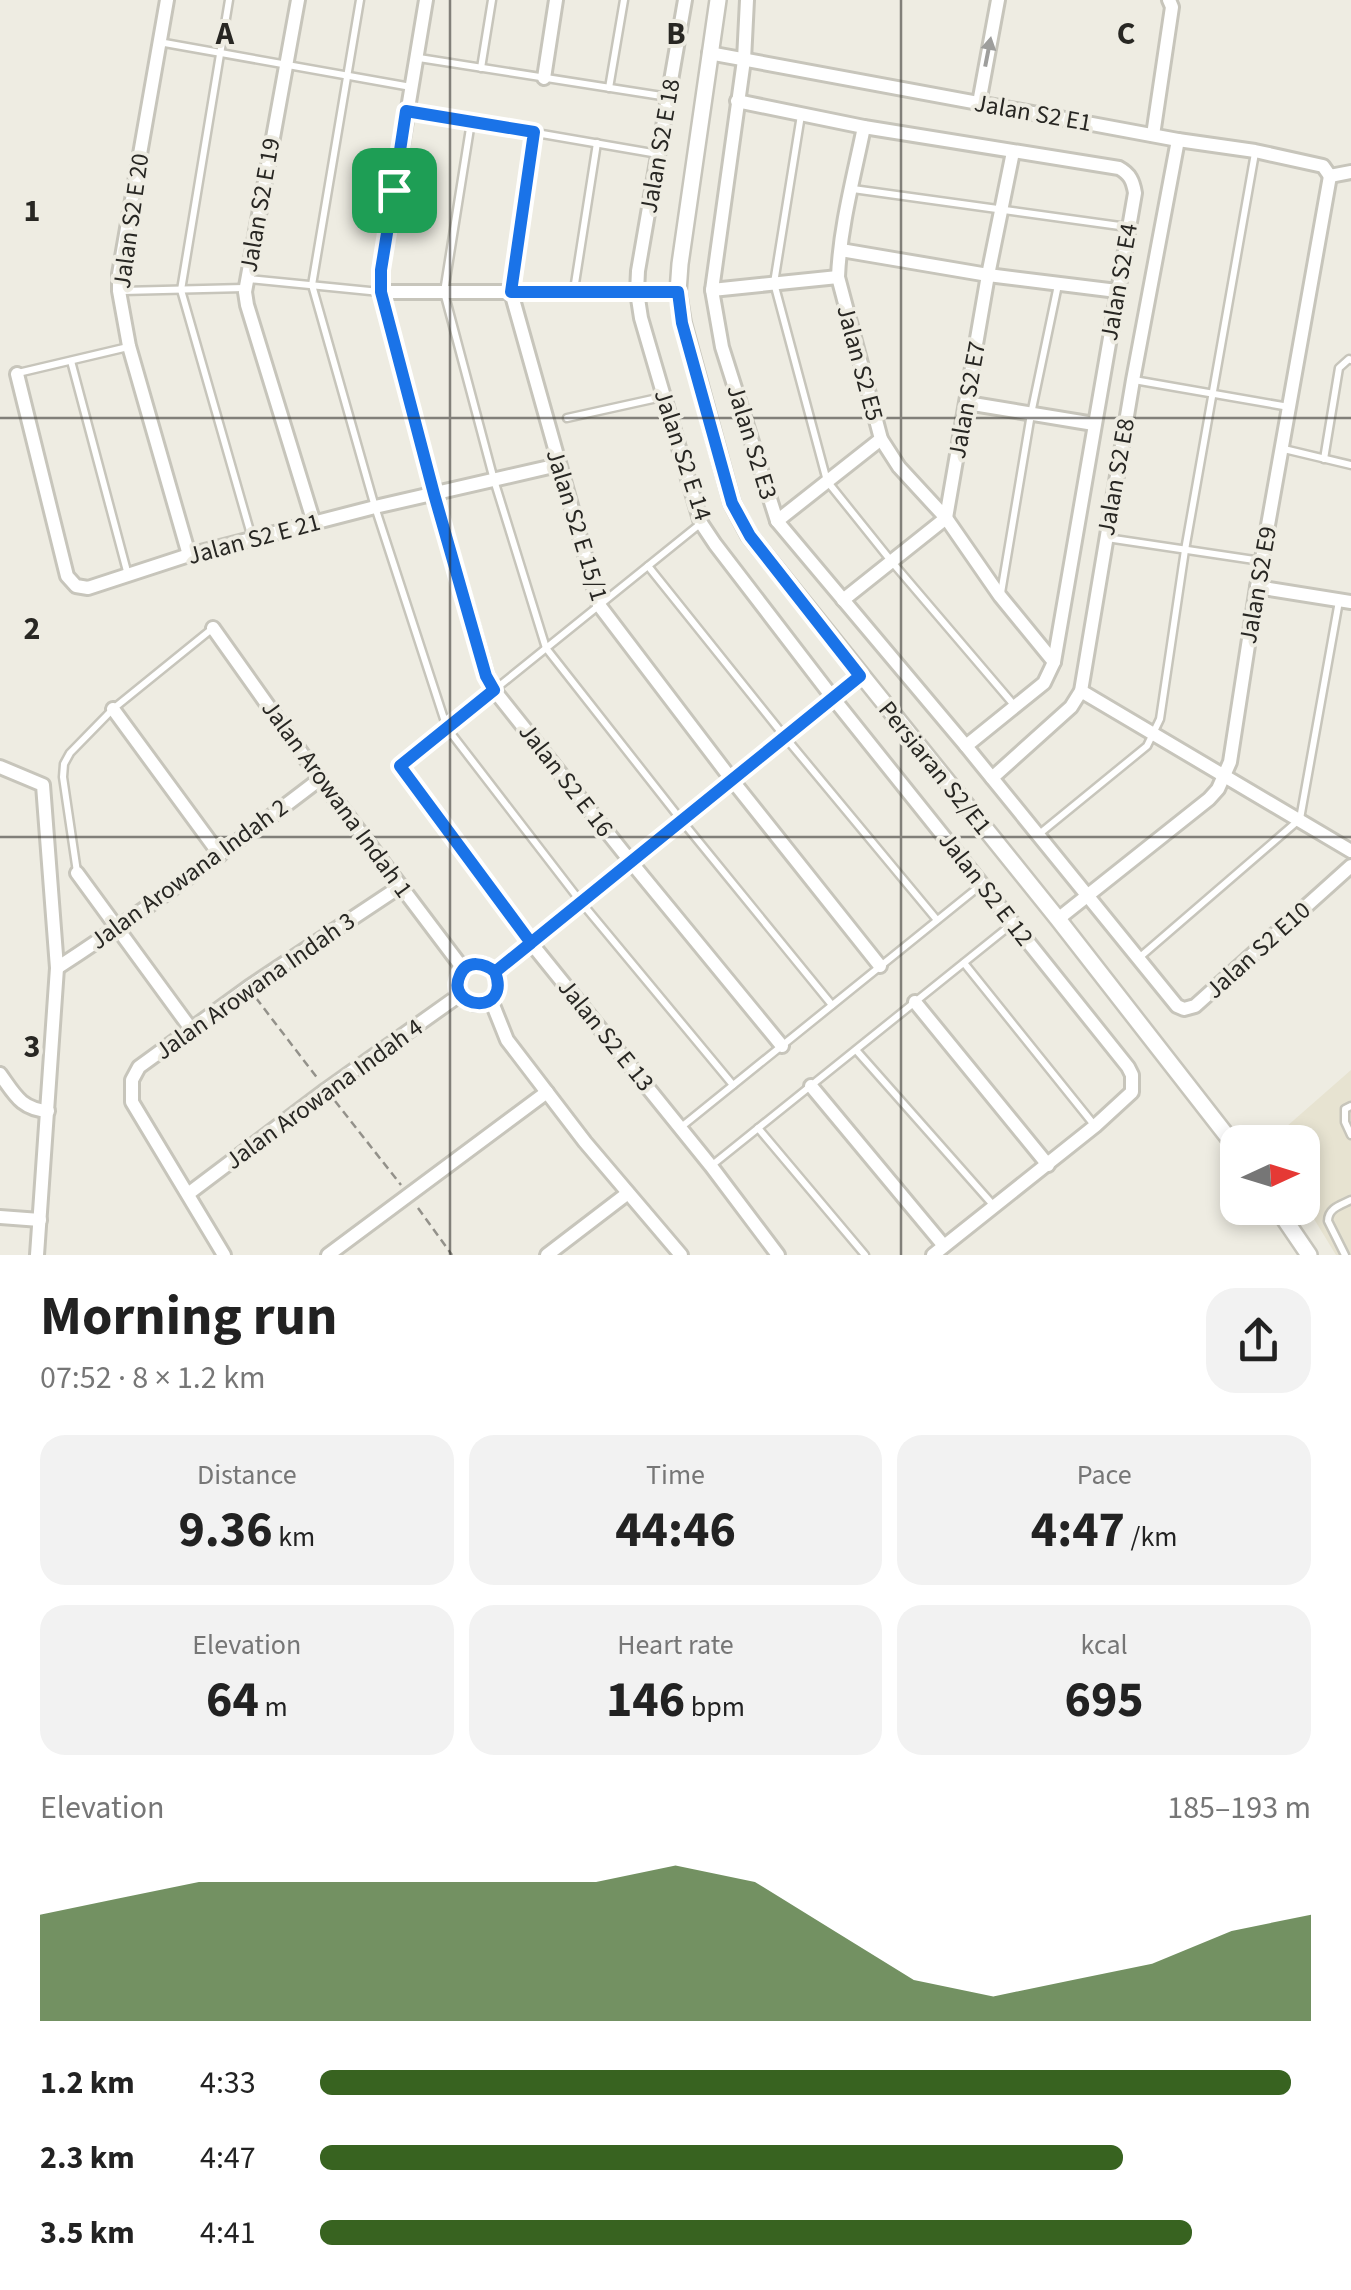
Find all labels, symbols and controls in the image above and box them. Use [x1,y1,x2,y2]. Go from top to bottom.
text: A [215,11,235,57]
text: B [666,11,686,57]
text: C [1117,11,1135,57]
one-way arrow [981,36,997,67]
street label: Jalan S2 E 18 [630,76,690,216]
street label: Jalan S2 E1 [971,85,1095,141]
street label: Jalan S2 E 19 [230,135,290,275]
pin [352,148,437,233]
street label: Jalan S2 E 20 [104,151,158,291]
icon: arrive [367,163,422,218]
text: 1 [24,188,40,234]
street label: Jalan S2 E4 [1091,220,1147,344]
street label: Jalan S2 E5 [827,301,893,425]
street label: Jalan S2 E7 [939,338,995,462]
street label: Jalan S2 E3 [717,380,787,504]
street label: Jalan S2 E 14 [645,385,721,525]
street label: Jalan S2 E8 [1088,415,1144,539]
street label: Jalan S2 E 15/1 [537,445,617,605]
street label: Jalan S2 E 21 [184,504,324,574]
street label: Jalan S2 E9 [1230,523,1286,647]
text: 2 [24,606,40,652]
street label: Jalan Arowana Indah 1 [253,693,421,905]
street label: Persiaran S2/E1 [870,693,1000,843]
street label: Jalan S2 E 16 [510,715,622,845]
street label: Jalan Arowana Indah 2 [83,790,295,958]
street label: Jalan S2 E 12 [930,824,1042,954]
street label: Jalan S2 E10 [1197,893,1319,1007]
street label: Jalan Arowana Indah 3 [148,903,362,1069]
street label: Jalan S2 E 13 [549,971,663,1099]
street label: Jalan Arowana Indah 4 [218,1010,430,1178]
text: 3 [24,1024,40,1070]
north arrow [1220,1125,1320,1225]
map controls [1220,1125,1320,1225]
text: Morning run [40,1278,337,1356]
button: share [1206,1288,1311,1393]
text: 07:52 · 8 × 1.2 km [40,1355,266,1401]
text: Distance [197,1455,297,1495]
text: Time [646,1455,705,1495]
text: Pace [1077,1455,1132,1495]
text: 9.36 [178,1495,273,1566]
text: 44:46 [615,1495,736,1566]
text: 4:47 [1031,1495,1125,1566]
text: km [273,1517,315,1557]
text: /km [1125,1517,1178,1557]
text: Elevation [192,1625,301,1665]
text: Heart rate [617,1625,734,1665]
text: kcal [1081,1625,1128,1665]
text: 64 [206,1665,259,1736]
text: 146 [606,1665,685,1736]
text: 695 [1065,1665,1144,1736]
text: m [259,1687,288,1727]
text: bpm [685,1687,745,1727]
text: Elevation [40,1785,165,1831]
text: 185–193 m [1167,1785,1311,1831]
text: 1.2 km [40,2060,135,2106]
text: 4:33 [200,2060,256,2106]
text: 2.3 km [40,2135,135,2181]
text: 4:47 [200,2135,256,2181]
text: 3.5 km [40,2210,135,2256]
text: 4:41 [200,2210,256,2256]

